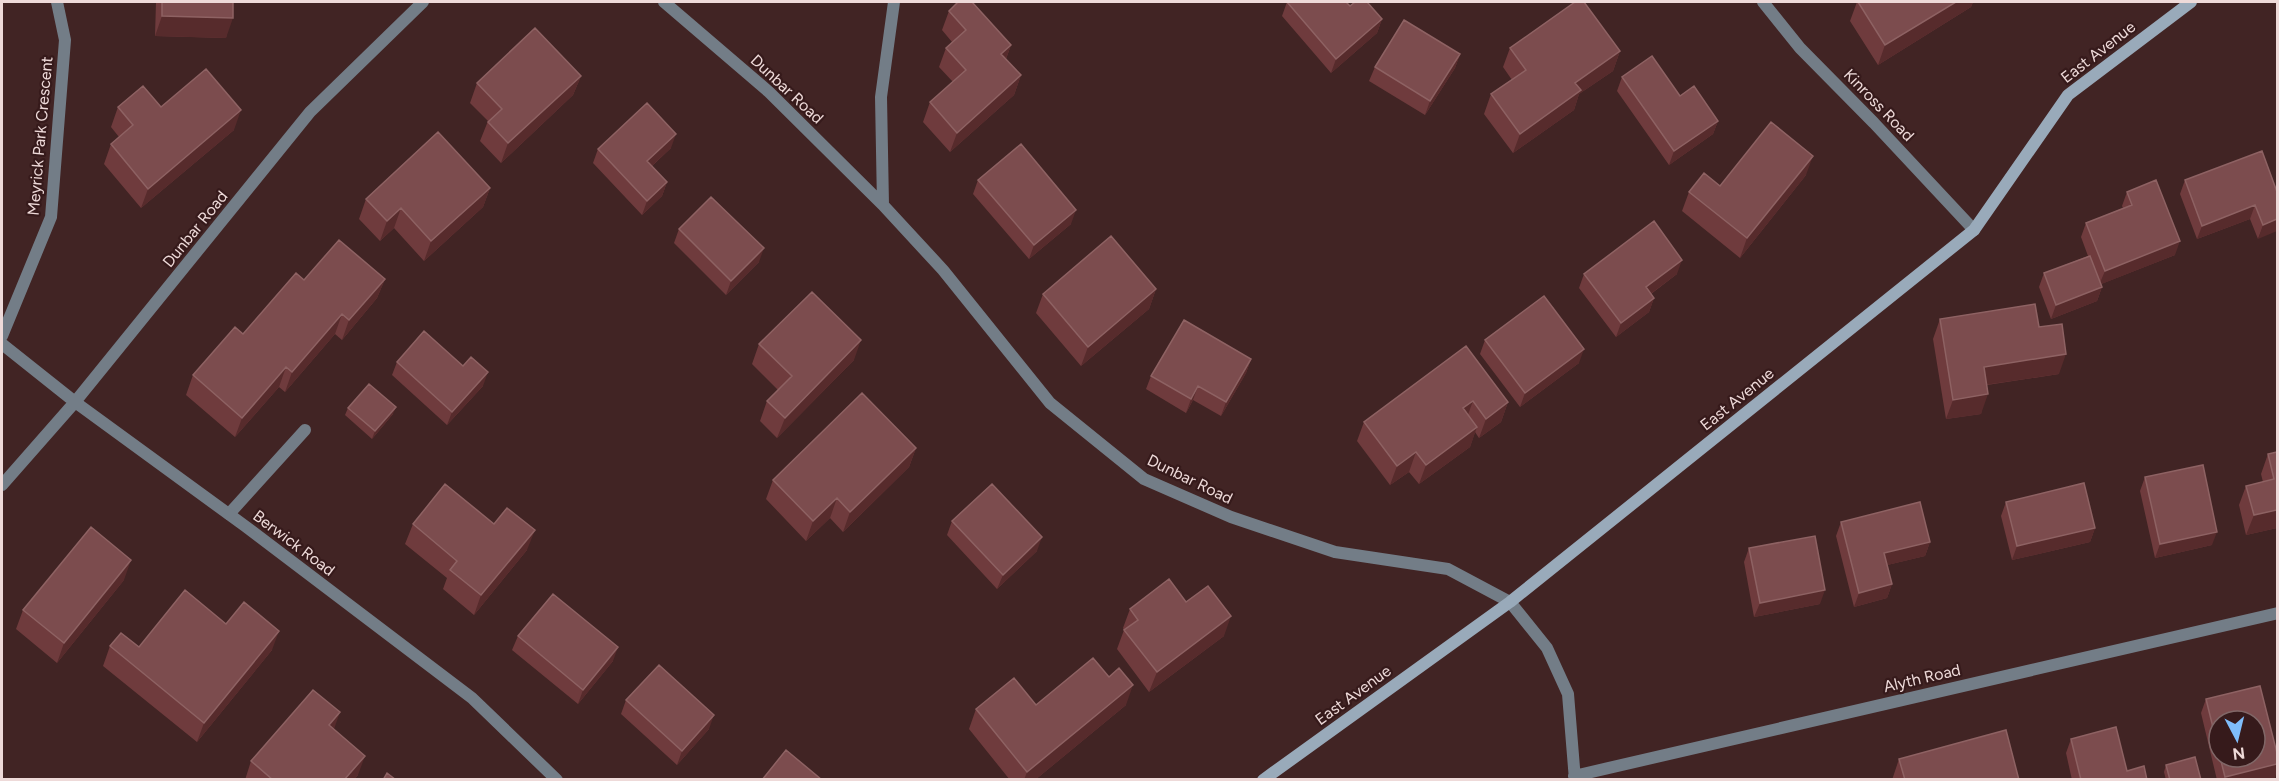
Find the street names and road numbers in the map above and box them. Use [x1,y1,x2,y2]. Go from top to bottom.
street label: East Avenue [2057,17,2139,87]
street label: Dunbar Road [747,50,827,128]
street label: Meyrick Park Crescent [24,56,56,216]
street label: Kinross Road [1840,65,1918,145]
street label: Dunbar Road [158,187,232,271]
street label: East Avenue [1696,363,1778,434]
street label: Dunbar Road [1144,450,1236,508]
street label: Berwick Road [249,506,339,580]
street label: Alyth Road [1882,660,1962,696]
street label: East Avenue [1311,661,1395,729]

